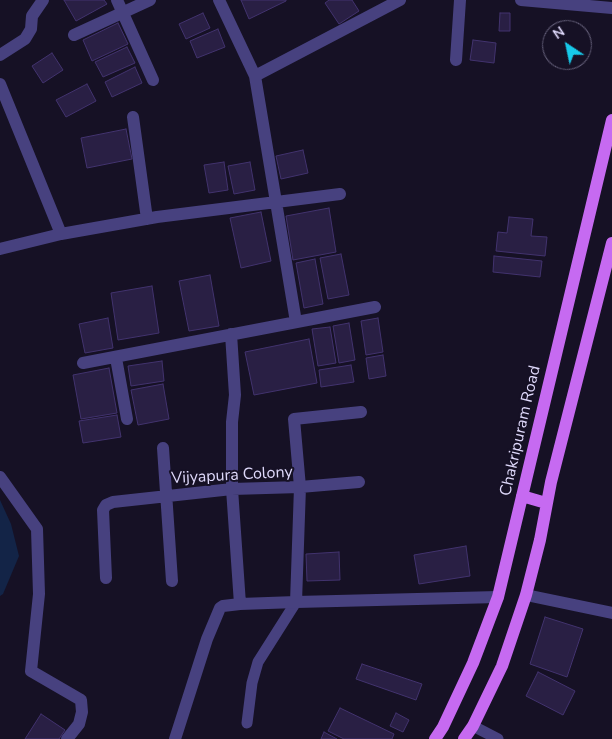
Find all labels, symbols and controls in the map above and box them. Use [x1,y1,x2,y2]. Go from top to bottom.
north arrow [542,20,592,70]
text: N [549,22,569,44]
street label: Chakripuram Road [497,364,545,498]
street label: Vijyapura Colony [171,463,293,489]

